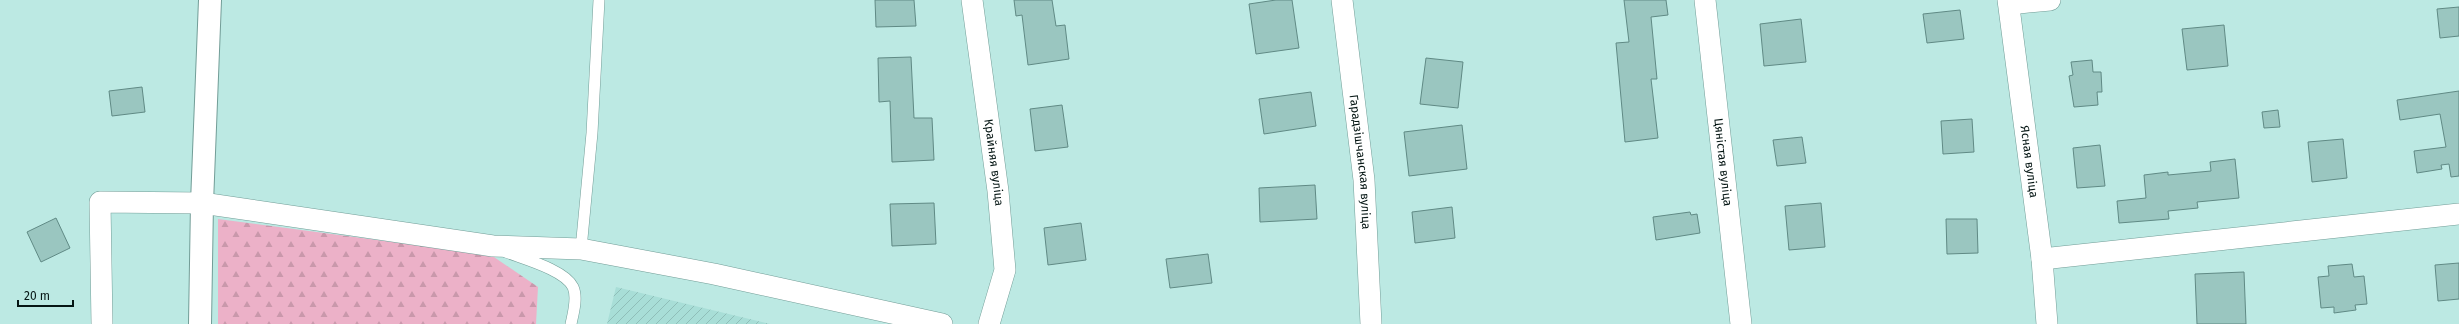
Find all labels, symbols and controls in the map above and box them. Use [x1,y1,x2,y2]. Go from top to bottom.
street label: Гарадзішчанская вуліца [1347,94,1373,230]
street label: Цяністая вуліца [1711,117,1735,207]
street label: Крайняя вуліца [981,118,1006,207]
street label: Ясная вуліца [2018,125,2041,199]
scale bar [18,282,73,308]
text: 20 m [24,289,50,303]

